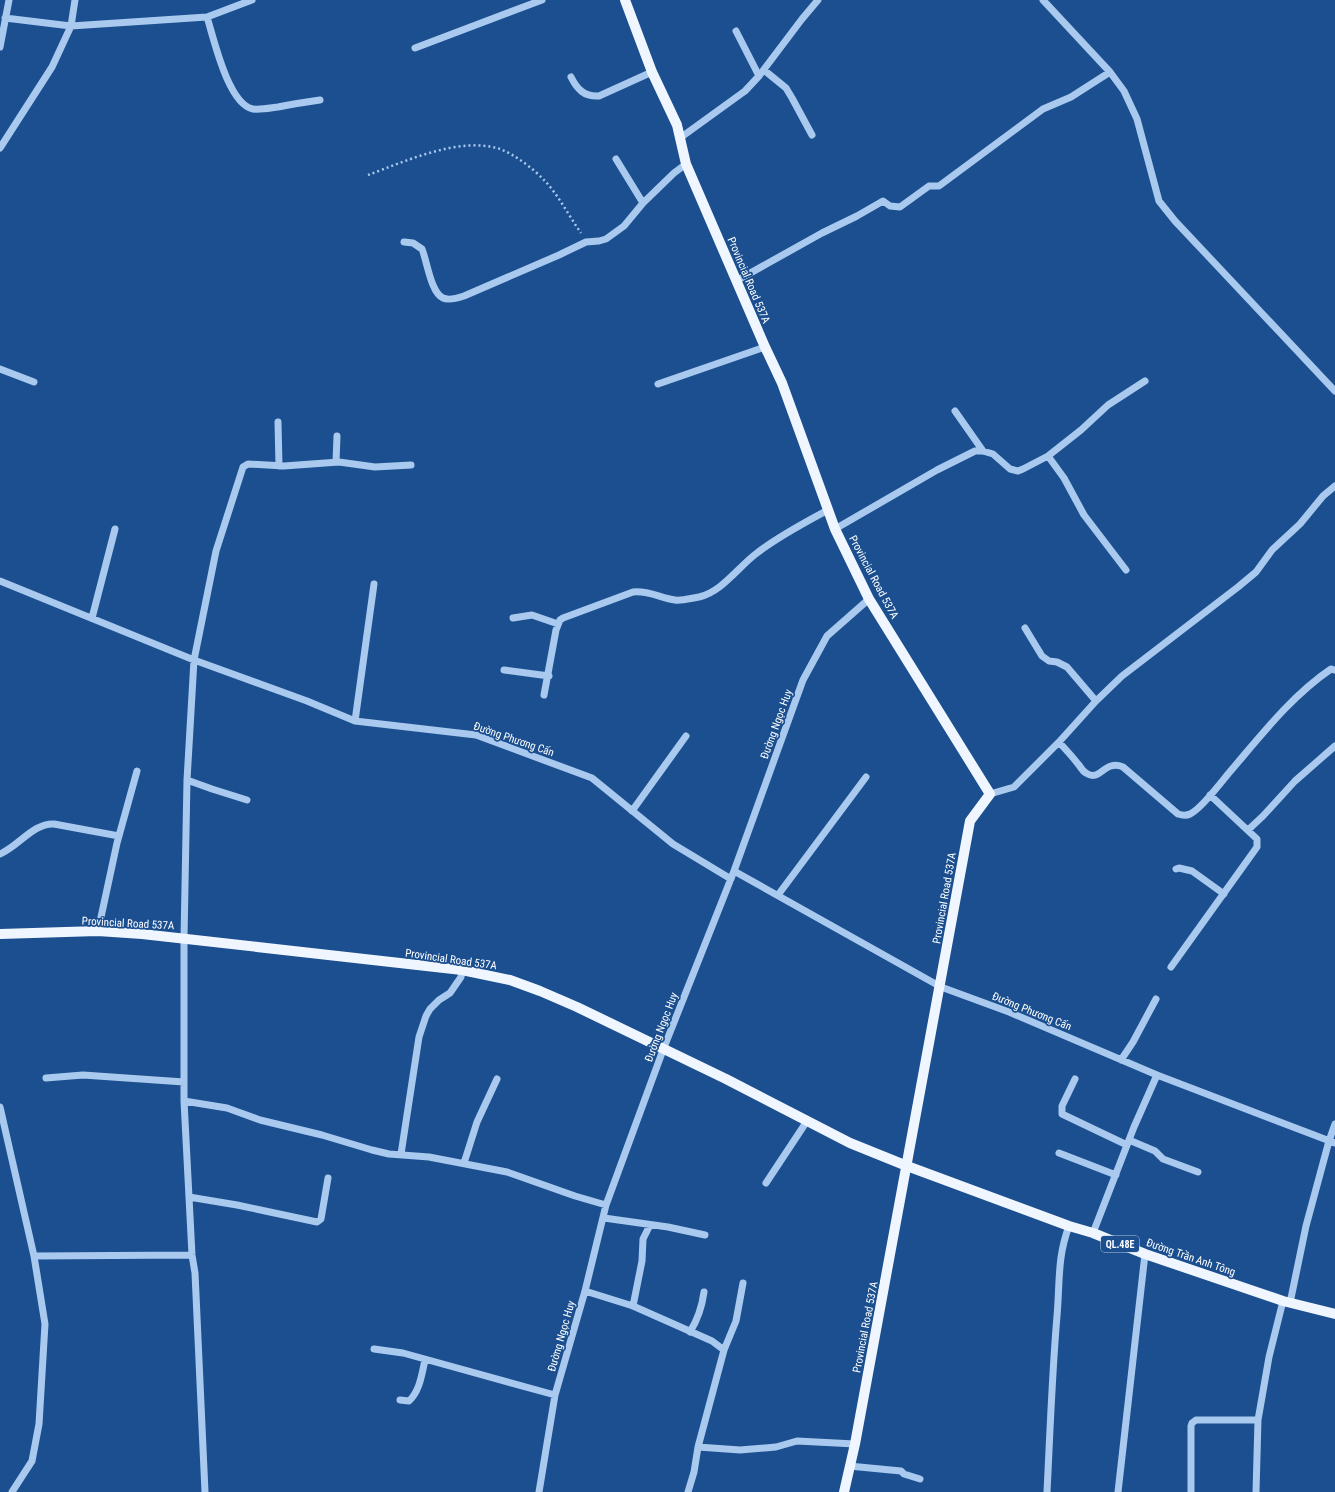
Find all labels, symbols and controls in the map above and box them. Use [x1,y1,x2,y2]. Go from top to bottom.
street label: Provincial Road 537A [724,235,773,326]
street label: Provincial Road 537A [846,533,901,622]
street label: Đường Ngọc Huy [758,687,795,761]
street label: Đường Phương Cấn [472,720,556,759]
street label: Provincial Road 537A [930,851,959,945]
street label: Provincial Road 537A [81,915,175,932]
street label: Provincial Road 537A [404,947,498,972]
street label: Đường Ngọc Huy [642,990,681,1064]
street label: Đường Phương Cấn [990,990,1073,1033]
road number: QL.48E [1101,1236,1139,1252]
street label: Đường Trần Anh Tông [1145,1236,1237,1279]
street label: Provincial Road 537A [850,1280,881,1374]
street label: Đường Ngọc Huy [545,1299,578,1373]

